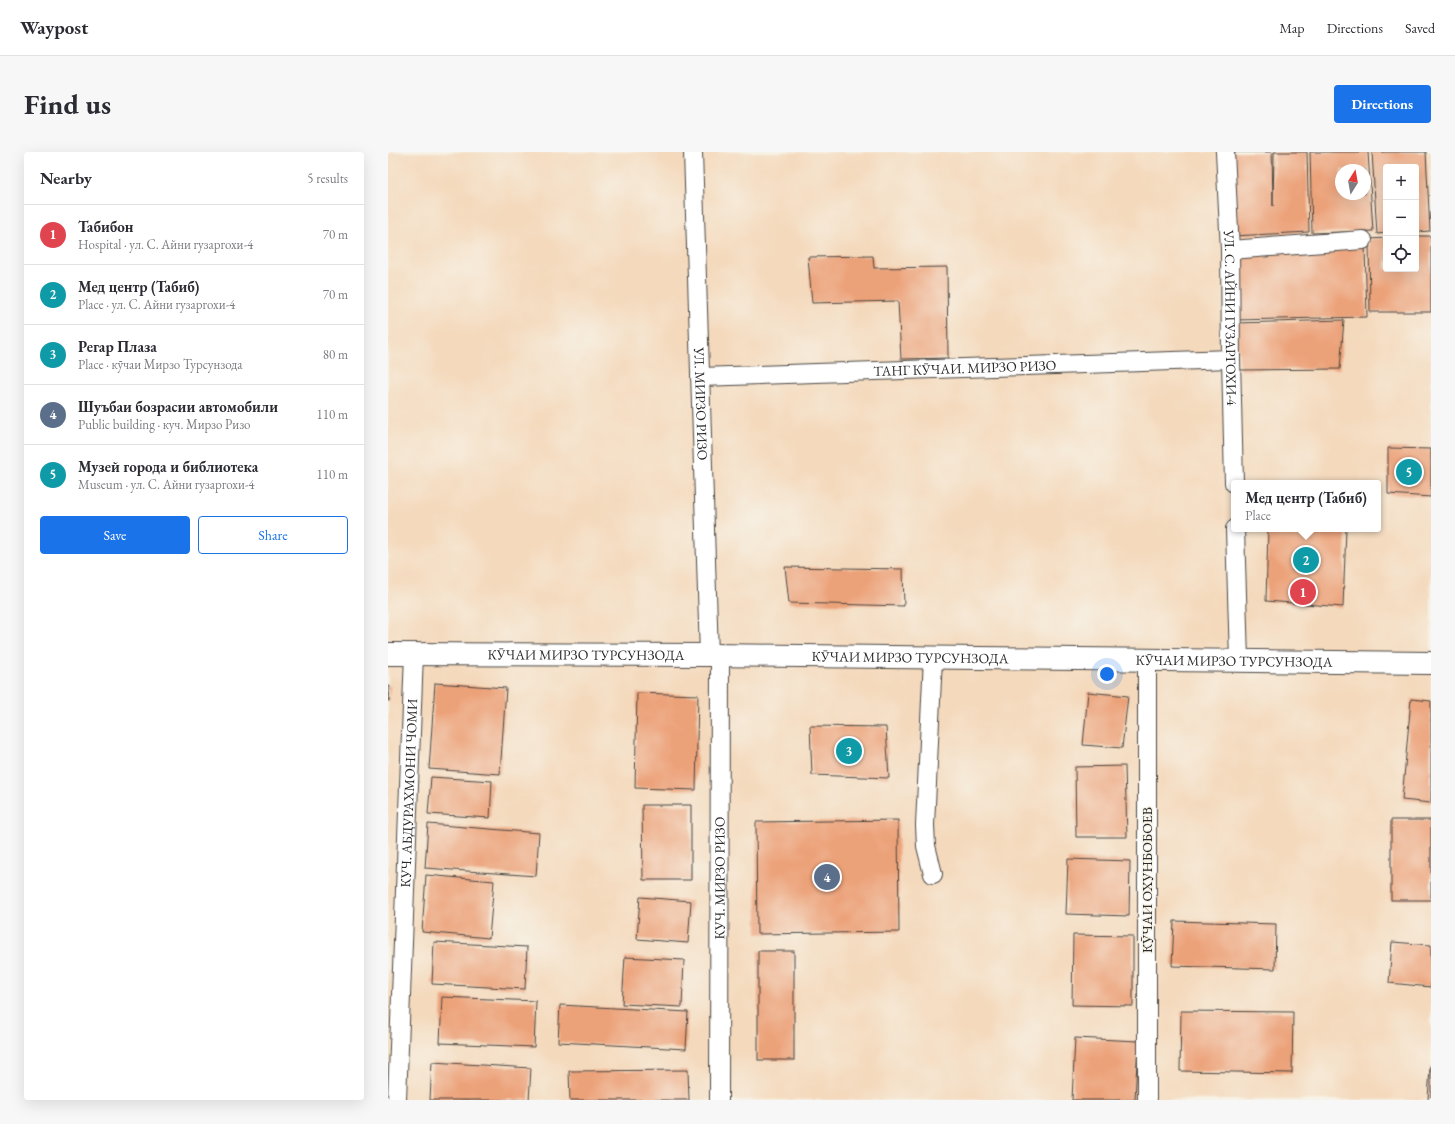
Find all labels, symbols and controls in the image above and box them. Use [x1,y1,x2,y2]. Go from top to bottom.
text: Waypost [20,15,88,40]
text: Map [1279,19,1305,37]
text: Directions [1327,19,1383,37]
text: Saved [1405,19,1435,37]
button: Directions [1334,85,1431,123]
text: Find us [24,86,111,122]
north arrow [1335,164,1371,200]
map controls [1383,164,1419,272]
button: + [1383,164,1419,200]
text: Nearby [40,167,92,189]
text: 5 results [307,170,348,187]
button: − [1383,200,1419,236]
text: Табибон [78,217,133,236]
text: 1 [50,226,56,243]
text: 70 m [323,226,348,243]
street label: УЛ. С. АЙНИ ГУЗАРГОХИ-4 [1220,229,1241,406]
text: Hospital · ул. С. Айни гузаргохи-4 [78,236,253,253]
button: locate [1383,236,1419,272]
text: Мед центр (Табиб) [78,277,199,296]
text: 2 [50,286,56,303]
text: 70 m [323,286,348,303]
text: Place · ул. С. Айни гузаргохи-4 [78,296,235,313]
text: Регар Плаза [78,337,157,356]
text: 3 [50,346,56,363]
text: 80 m [323,346,348,363]
street label: УЛ. МИРЗО РИЗО [690,346,712,461]
text: Place · кӯчаи Мирзо Турсунзода [78,356,242,373]
street label: ТАНГ КӮЧАИ. МИРЗО РИЗО [873,356,1057,380]
text: Шуъбаи бозрасии автомобили [78,397,278,416]
text: 4 [50,406,56,423]
text: 110 m [317,406,348,423]
text: Public building · куч. Мирзо Ризо [78,416,251,433]
text: Музей города и библиотека [78,457,258,476]
pin: 5 [1396,457,1422,487]
text: 5 [50,466,56,483]
text: 110 m [317,466,348,483]
text: Museum · ул. С. Айни гузаргохи-4 [78,476,255,493]
popup [1231,480,1381,532]
text: Мед центр (Табиб) [1245,488,1367,507]
text: Place [1245,507,1271,524]
button: Save [40,516,190,554]
button: Share [198,516,348,554]
pin: 2 [1293,545,1319,575]
pin: 1 [1290,577,1316,607]
street label: КӮЧАИ МИРЗО ТУРСУНЗОДА [487,645,685,664]
street label: КӮЧАИ МИРЗО ТУРСУНЗОДА [811,647,1009,667]
street label: КӮЧАИ МИРЗО ТУРСУНЗОДА [1135,651,1333,671]
your location [1097,664,1117,684]
street label: КУЧ. АБДУРАХМОНИ ЧОМИ [396,698,421,888]
pin: 3 [836,736,862,766]
street label: КӮЧАИ ОХУНБОБОЕВ [1138,807,1156,953]
street label: КУЧ. МИРЗО РИЗО [710,816,729,939]
pin: 4 [814,862,840,892]

